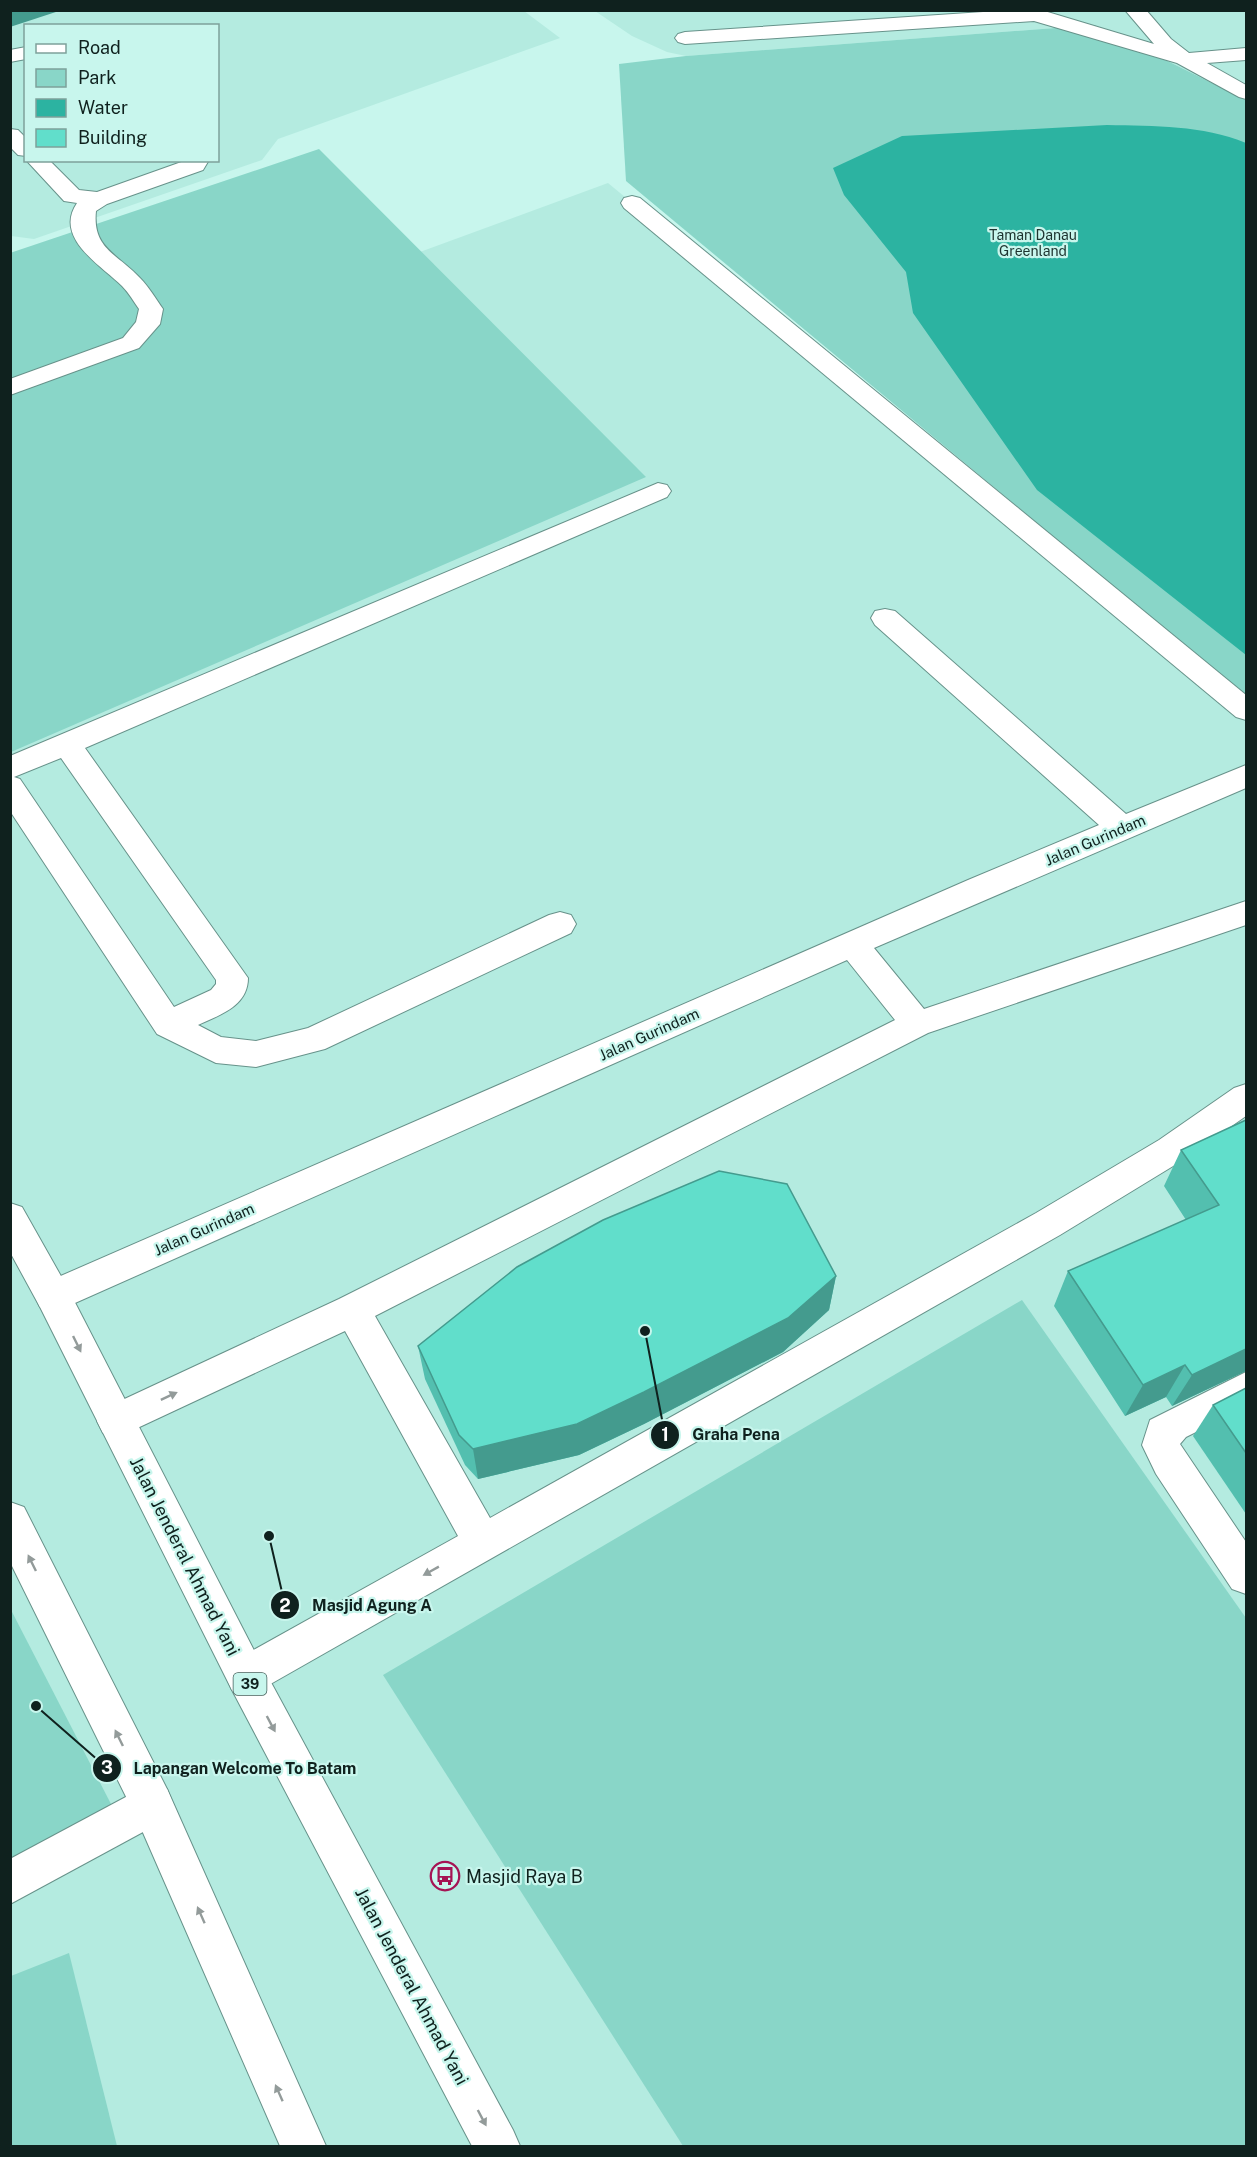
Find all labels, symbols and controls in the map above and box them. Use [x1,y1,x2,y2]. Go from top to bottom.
legend [24,24,219,162]
text: Road [78,37,121,58]
text: Park [78,67,116,88]
text: Water [78,97,128,118]
text: Building [78,127,147,148]
park label: Taman Danau Greenland [989,227,1077,259]
street label: Jalan Gurindam [1042,811,1148,869]
street label: Jalan Gurindam [596,1004,702,1064]
street label: Jalan Gurindam [151,1199,257,1259]
one-way arrow [73,1336,82,1353]
one-way arrow [160,1392,177,1401]
callout: Graha Pena [650,1418,792,1452]
text: 1 [661,1424,669,1445]
text: Graha Pena [692,1425,780,1444]
street label: Jalan Jenderal Ahmad Yani [126,1453,244,1659]
one-way arrow [27,1554,37,1571]
one-way arrow [422,1566,439,1576]
callout: Masjid Agung A [270,1588,444,1622]
text: 2 [279,1595,291,1616]
text: Masjid Agung A [312,1596,432,1615]
road number: 39 [234,1673,266,1695]
one-way arrow [266,1715,276,1732]
one-way arrow [114,1729,123,1746]
callout: Lapangan Welcome To Batam [92,1751,369,1785]
text: 3 [101,1757,113,1778]
text: Lapangan Welcome To Batam [134,1759,356,1778]
bus stop icon: Masjid Raya B [429,1860,461,1892]
place label: Masjid Raya B [466,1866,583,1887]
street label: Jalan Jenderal Ahmad Yani [351,1884,473,2088]
one-way arrow [196,1906,205,1923]
one-way arrow [274,2084,284,2102]
one-way arrow [477,2109,487,2126]

